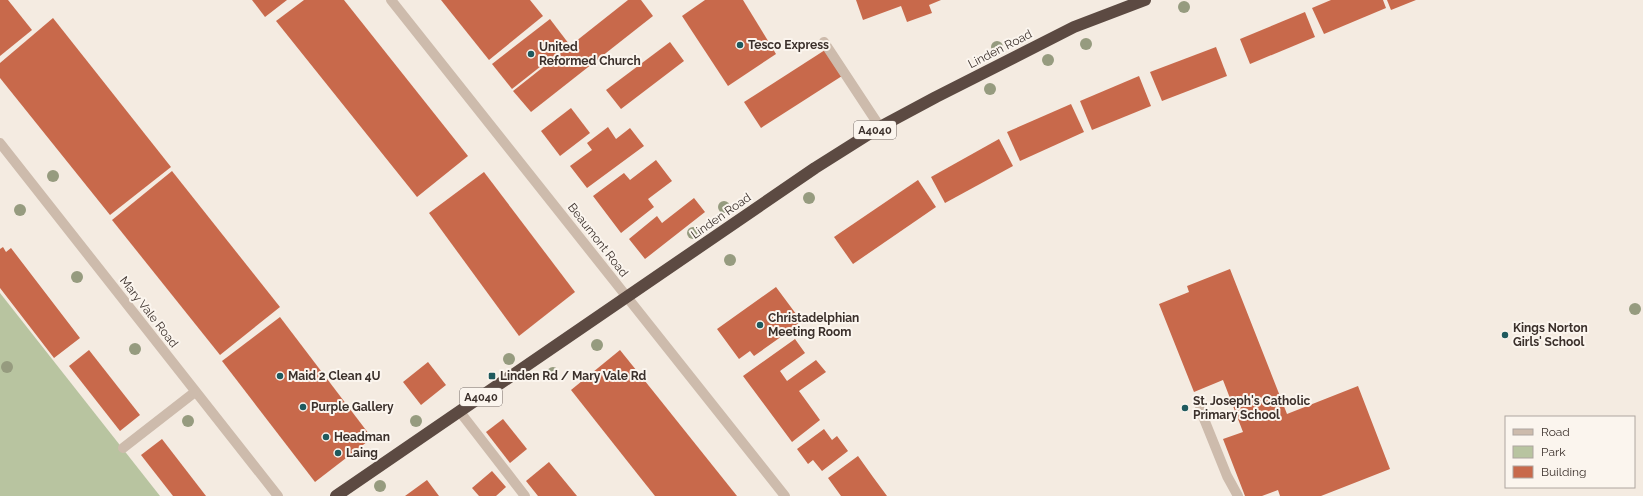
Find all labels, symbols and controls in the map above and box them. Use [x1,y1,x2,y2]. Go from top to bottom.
street label: Linden Road [966,27,1034,71]
place label: Tesco Express [748,38,829,52]
place label: United Reformed Church [539,40,641,68]
marker: Tesco Express [735,40,745,50]
marker: United Reformed Church [526,49,536,59]
road number: A4040 [854,121,896,139]
street label: Linden Road [688,190,754,242]
street label: Beaumont Road [565,200,631,280]
street label: Mary Vale Road [117,274,181,350]
place label: Christadelphian Meeting Room [768,311,859,339]
marker: Christadelphian Meeting Room [755,320,765,330]
place label: Kings Norton Girls' School [1513,321,1588,349]
marker: Kings Norton Girls' School [1500,330,1510,340]
place label: Maid 2 Clean 4U [288,369,381,383]
place label: Linden Rd / Mary Vale Rd [500,369,647,383]
marker: Maid 2 Clean 4U [275,371,285,381]
marker: Linden Rd / Mary Vale Rd [487,371,497,381]
road number: A4040 [460,388,502,406]
place label: St. Joseph's Catholic Primary School [1193,394,1310,422]
place label: Purple Gallery [311,400,394,414]
marker: Purple Gallery [298,402,308,412]
marker: St. Joseph's Catholic Primary School [1180,403,1190,413]
legend [1505,416,1635,488]
text: Road [1541,425,1570,439]
place label: Headman [334,430,390,444]
marker: Headman [321,432,331,442]
text: Park [1541,445,1566,459]
place label: Laing [346,446,378,460]
marker: Laing [333,448,343,458]
text: Building [1541,465,1587,479]

